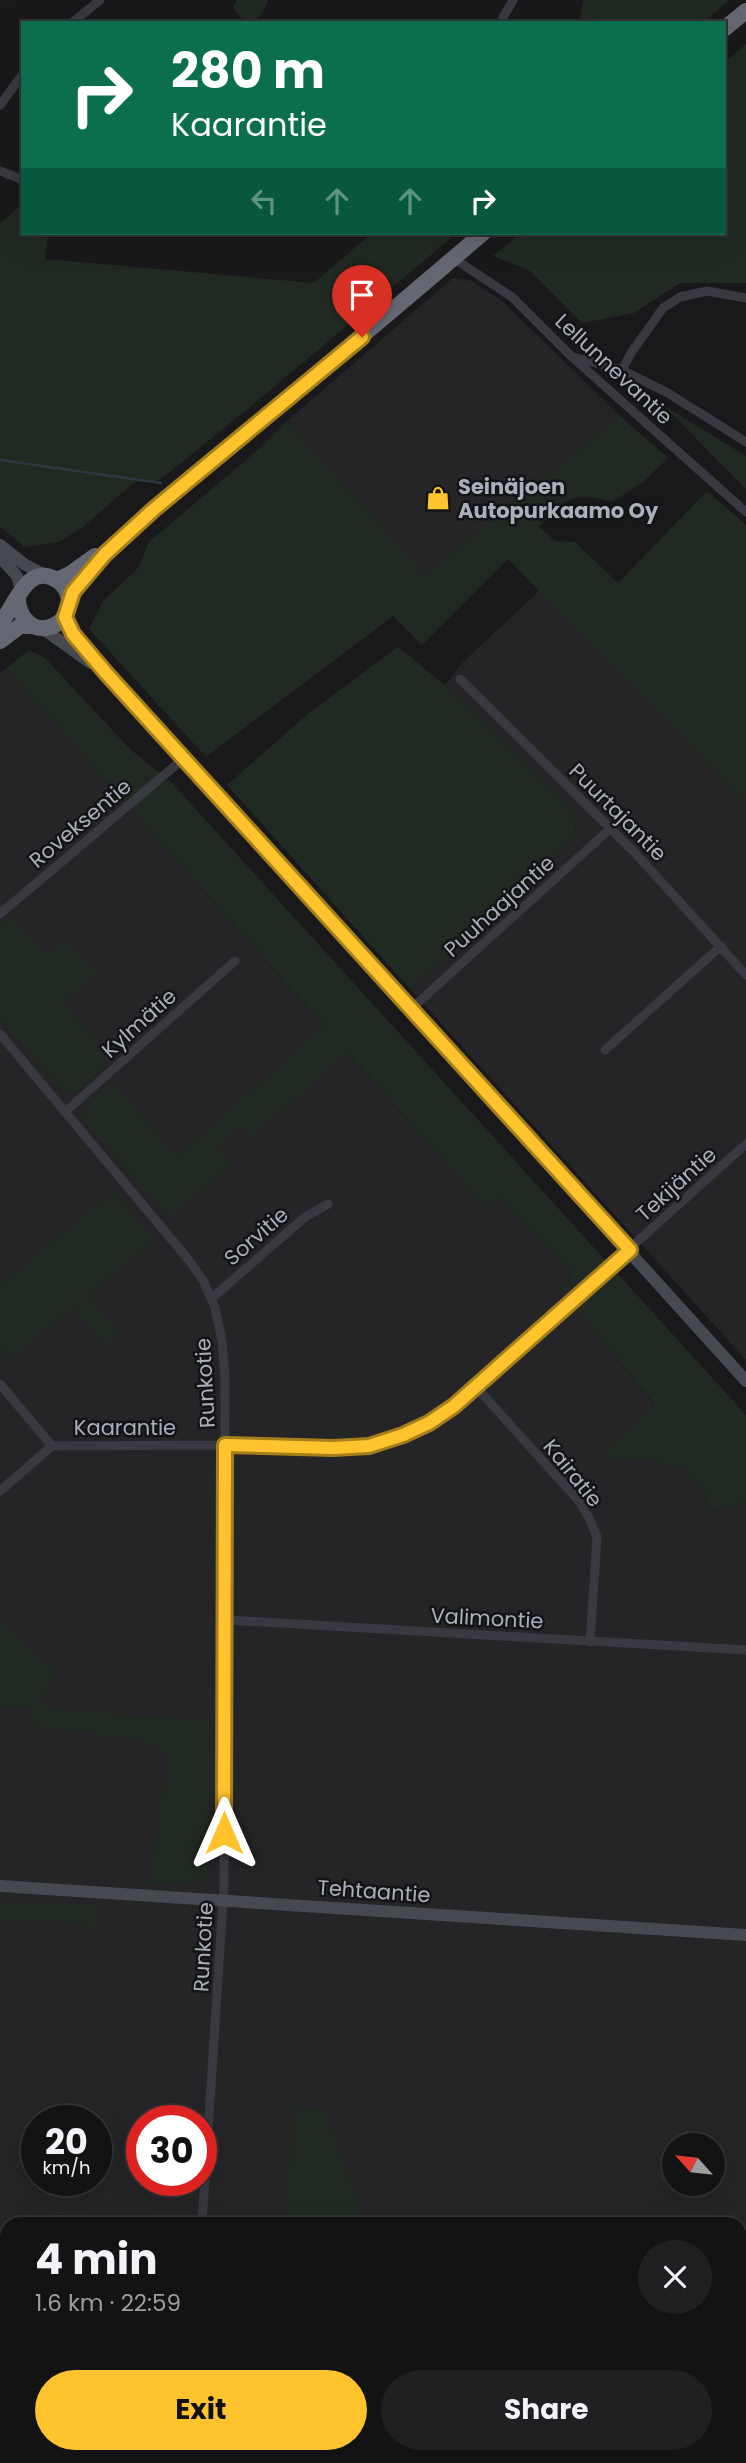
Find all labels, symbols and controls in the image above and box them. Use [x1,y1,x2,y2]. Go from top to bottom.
text: 280 m [171,37,325,105]
icon: right [56,49,147,140]
text: Kaarantie [171,102,327,147]
icon: left [245,182,283,220]
icon: ahead [318,182,356,220]
icon: ahead [391,182,429,220]
icon: right [464,182,502,220]
pin [332,265,392,337]
icon: arrive [343,276,381,314]
street label: Lellunnevantie [549,307,679,431]
place label: Seinäjoen Autopurkaamo Oy [458,472,659,525]
shop icon: Seinäjoen Autopurkaamo Oy [424,484,452,512]
street label: Puurtajantie [563,757,673,867]
street label: Roveksentie [23,772,137,874]
street label: Puuhaajantie [437,849,561,963]
street label: Kylmätie [95,982,183,1064]
street label: Tekijäntie [629,1140,723,1228]
street label: Sorvitie [218,1200,294,1272]
street label: Runkotie [188,1337,222,1429]
street label: Kaarantie [74,1413,176,1442]
street label: Kairatie [537,1433,609,1513]
street label: Valimontie [430,1601,544,1635]
position arrow [187,1796,261,1870]
street label: Tehtaantie [317,1873,431,1909]
street label: Runkotie [186,1901,220,1993]
speed limit sign: 30 [126,2105,217,2196]
text: 20 [45,2117,88,2166]
north arrow [662,2133,724,2196]
map controls [662,2133,725,2196]
text: km/h [43,2155,90,2180]
text: 4 min [35,2230,158,2289]
button: close [638,2240,712,2314]
text: 1.6 km · 22:59 [35,2287,181,2319]
button: Exit [35,2370,367,2450]
button: Share [381,2370,712,2450]

